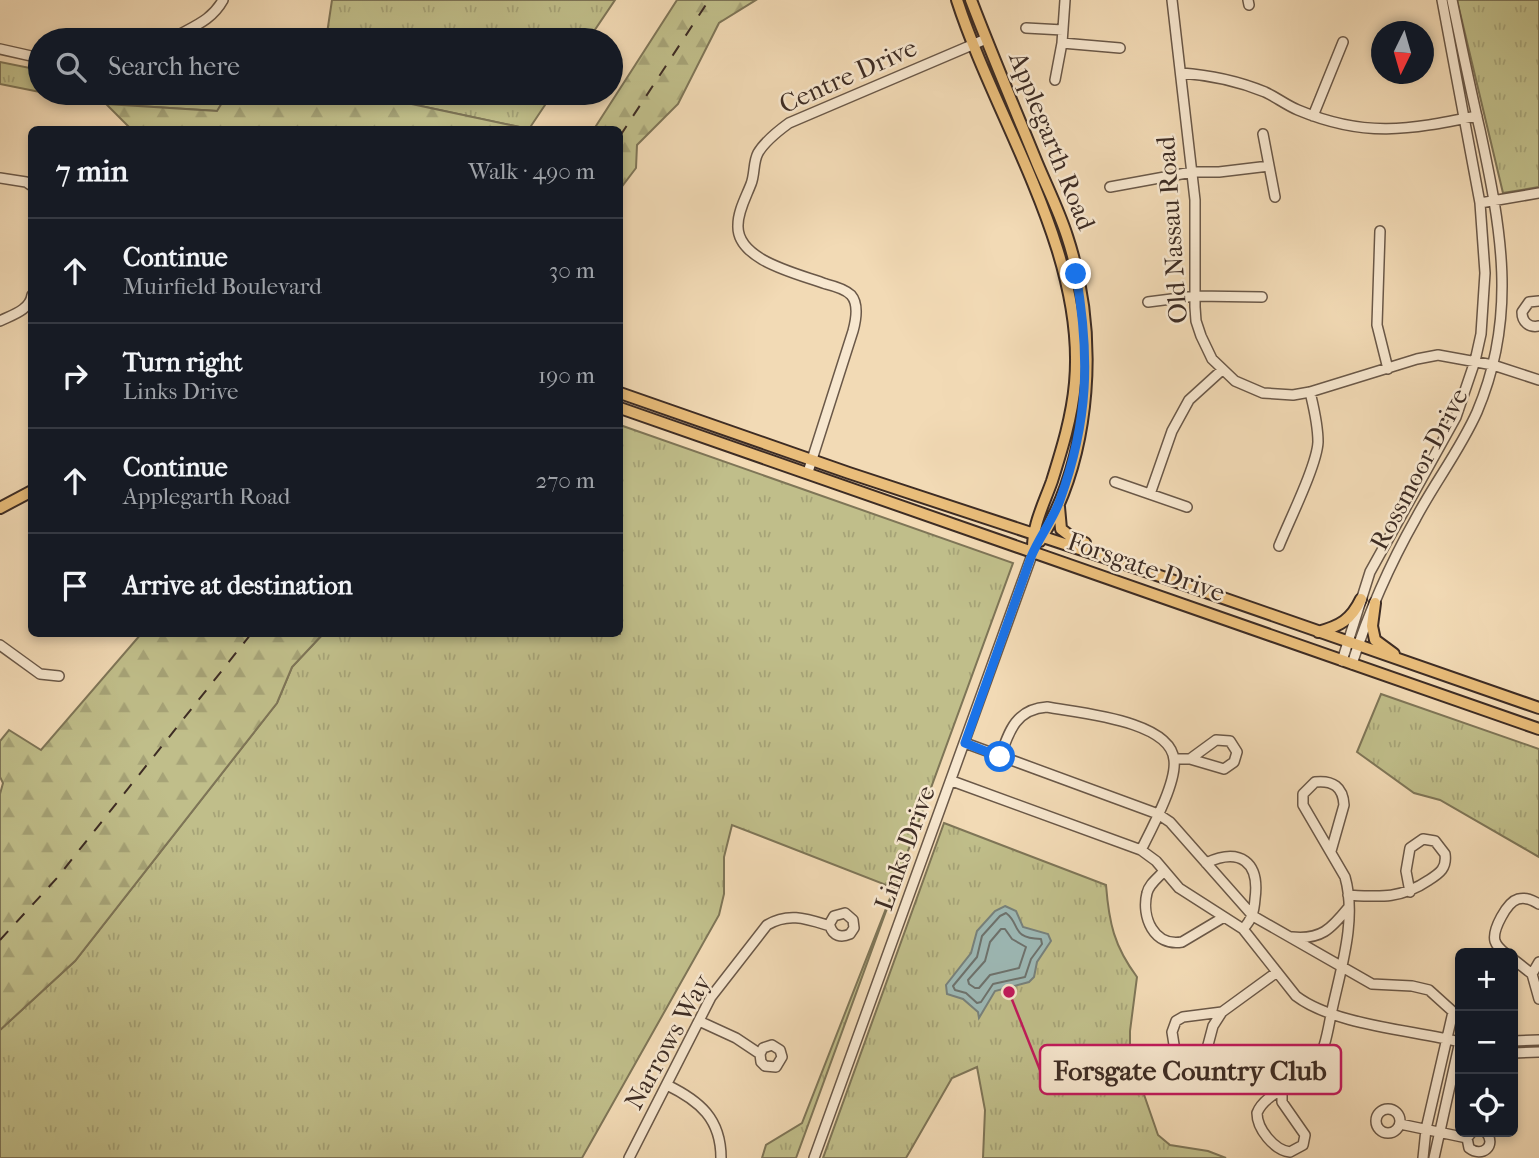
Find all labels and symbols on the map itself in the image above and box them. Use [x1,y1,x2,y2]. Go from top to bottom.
north arrow [1371,21,1434,84]
street label: Centre Drive [774,32,922,120]
street label: Applegarth Road [1002,47,1102,235]
street label: Old Nassau Road [1150,134,1194,325]
route end [1060,258,1091,289]
street label: Rossmoor Drive [1363,383,1475,555]
street label: Forsgate Drive [1063,526,1229,608]
route start [984,741,1015,772]
street label: Links Drive [868,781,942,915]
street label: Narrows Way [618,968,718,1115]
callout: Forsgate Country Club [1040,1045,1341,1094]
text: Forsgate Country Club [1053,1054,1327,1087]

